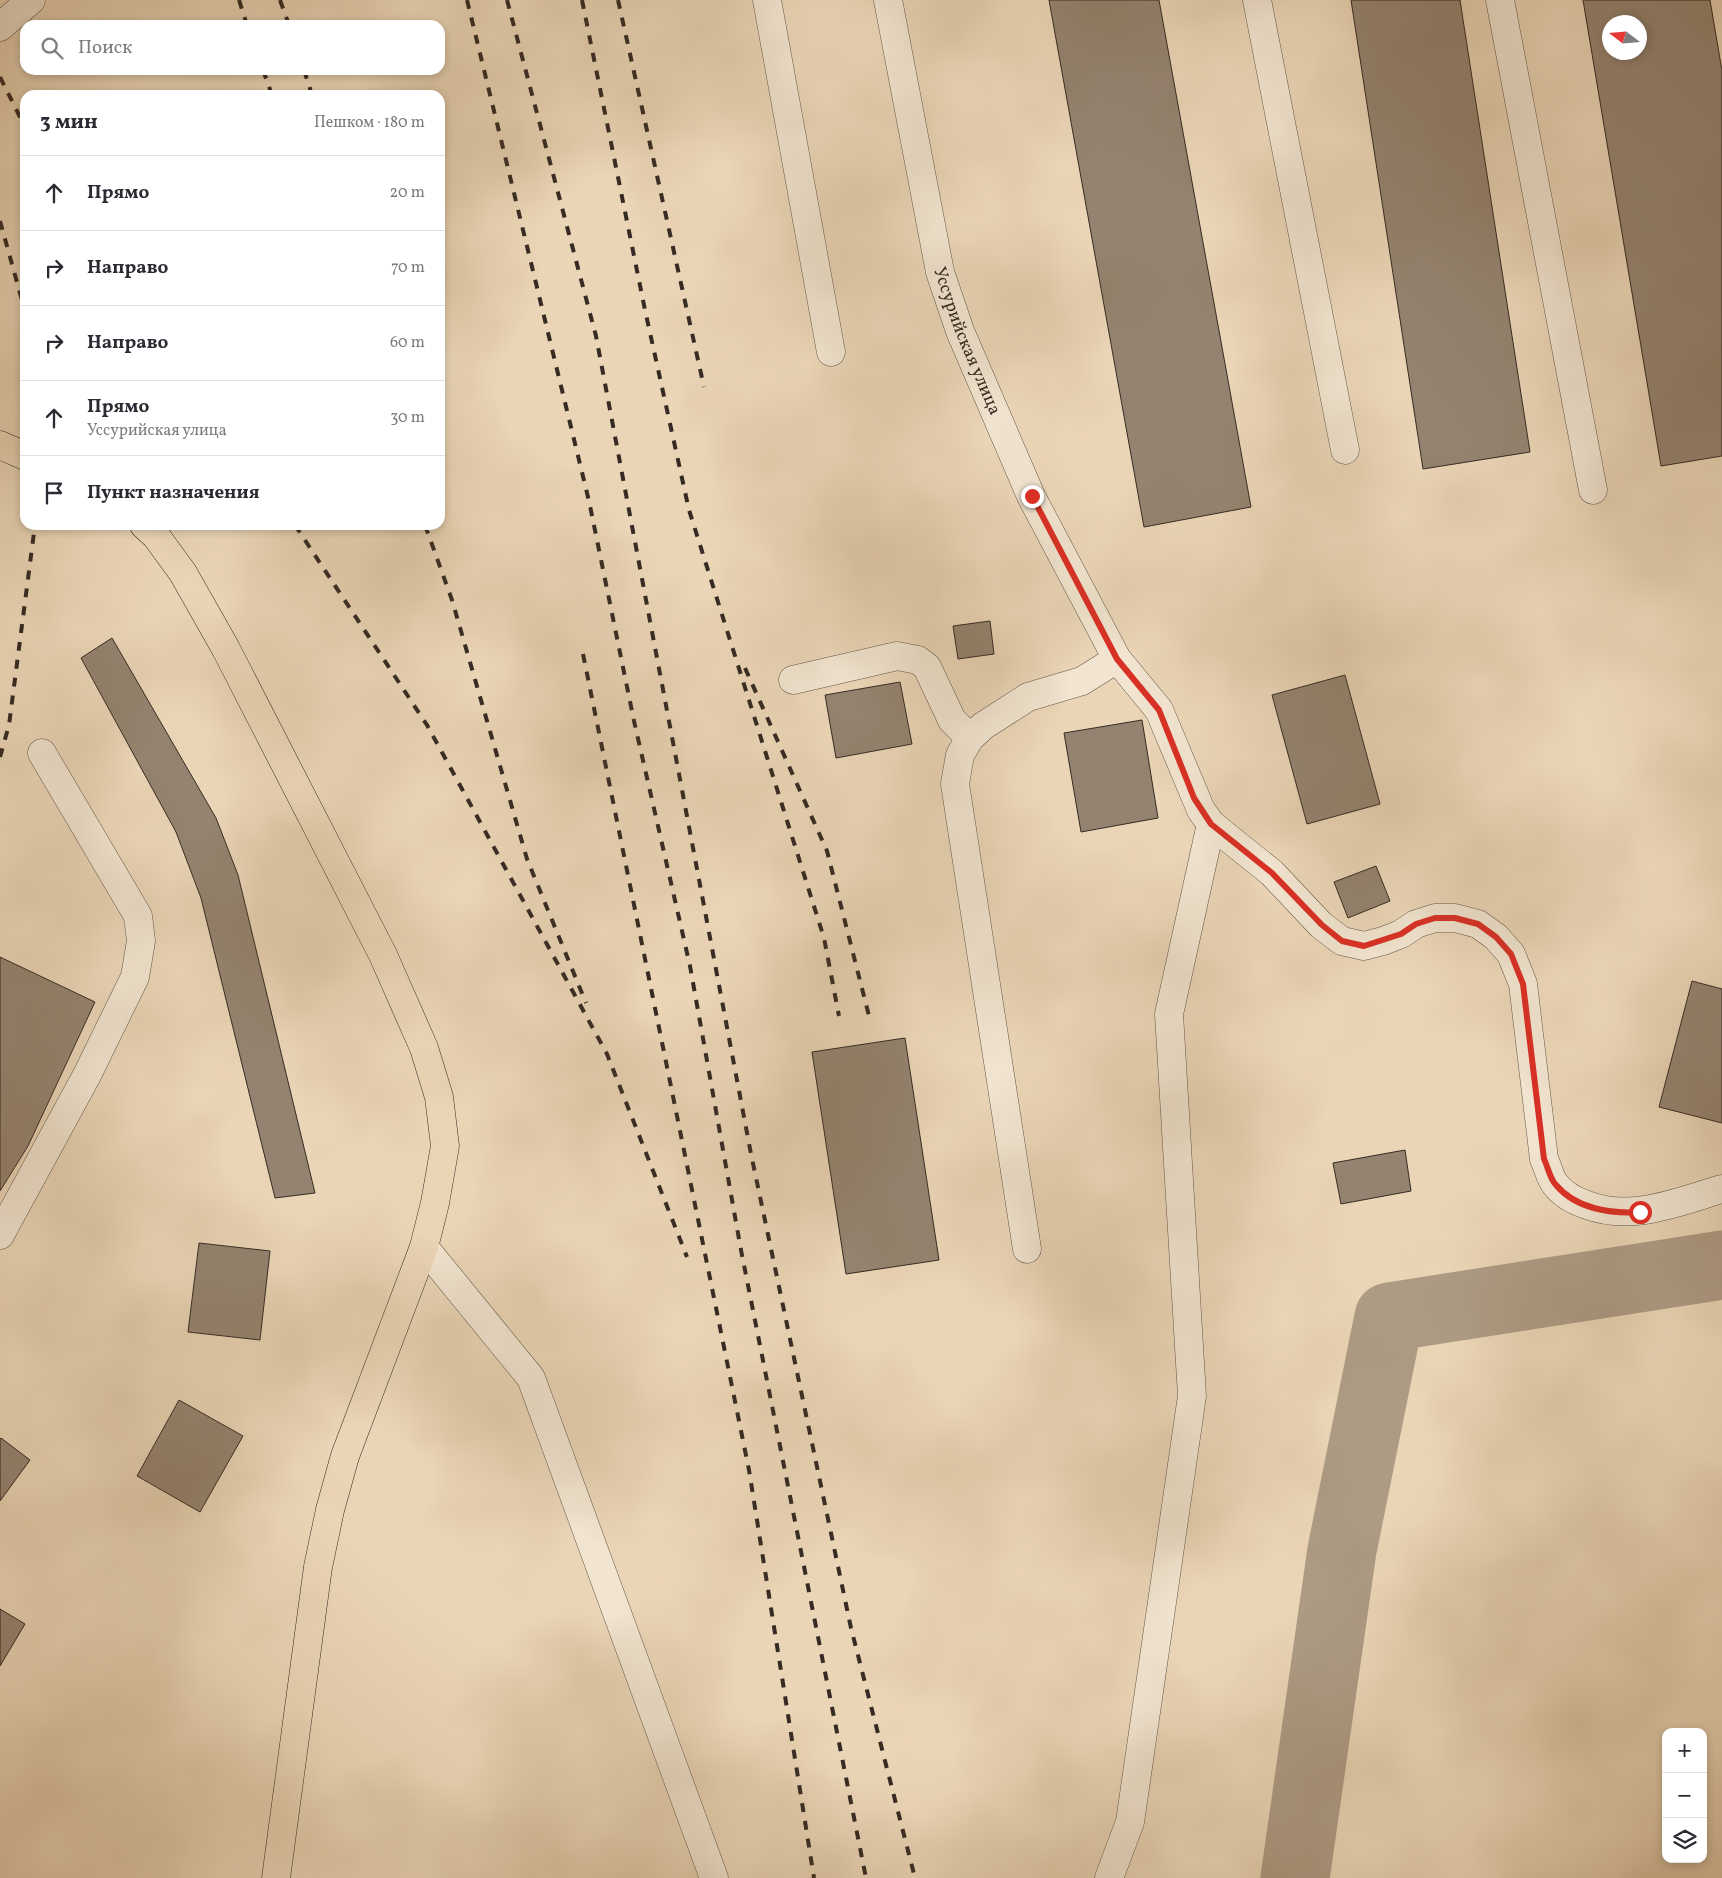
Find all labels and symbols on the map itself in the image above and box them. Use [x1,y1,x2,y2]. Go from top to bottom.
north arrow [1602,15,1647,60]
street label: Уссурийская улица [927,264,1007,419]
route end [1021,485,1044,508]
route start [1629,1201,1652,1224]

